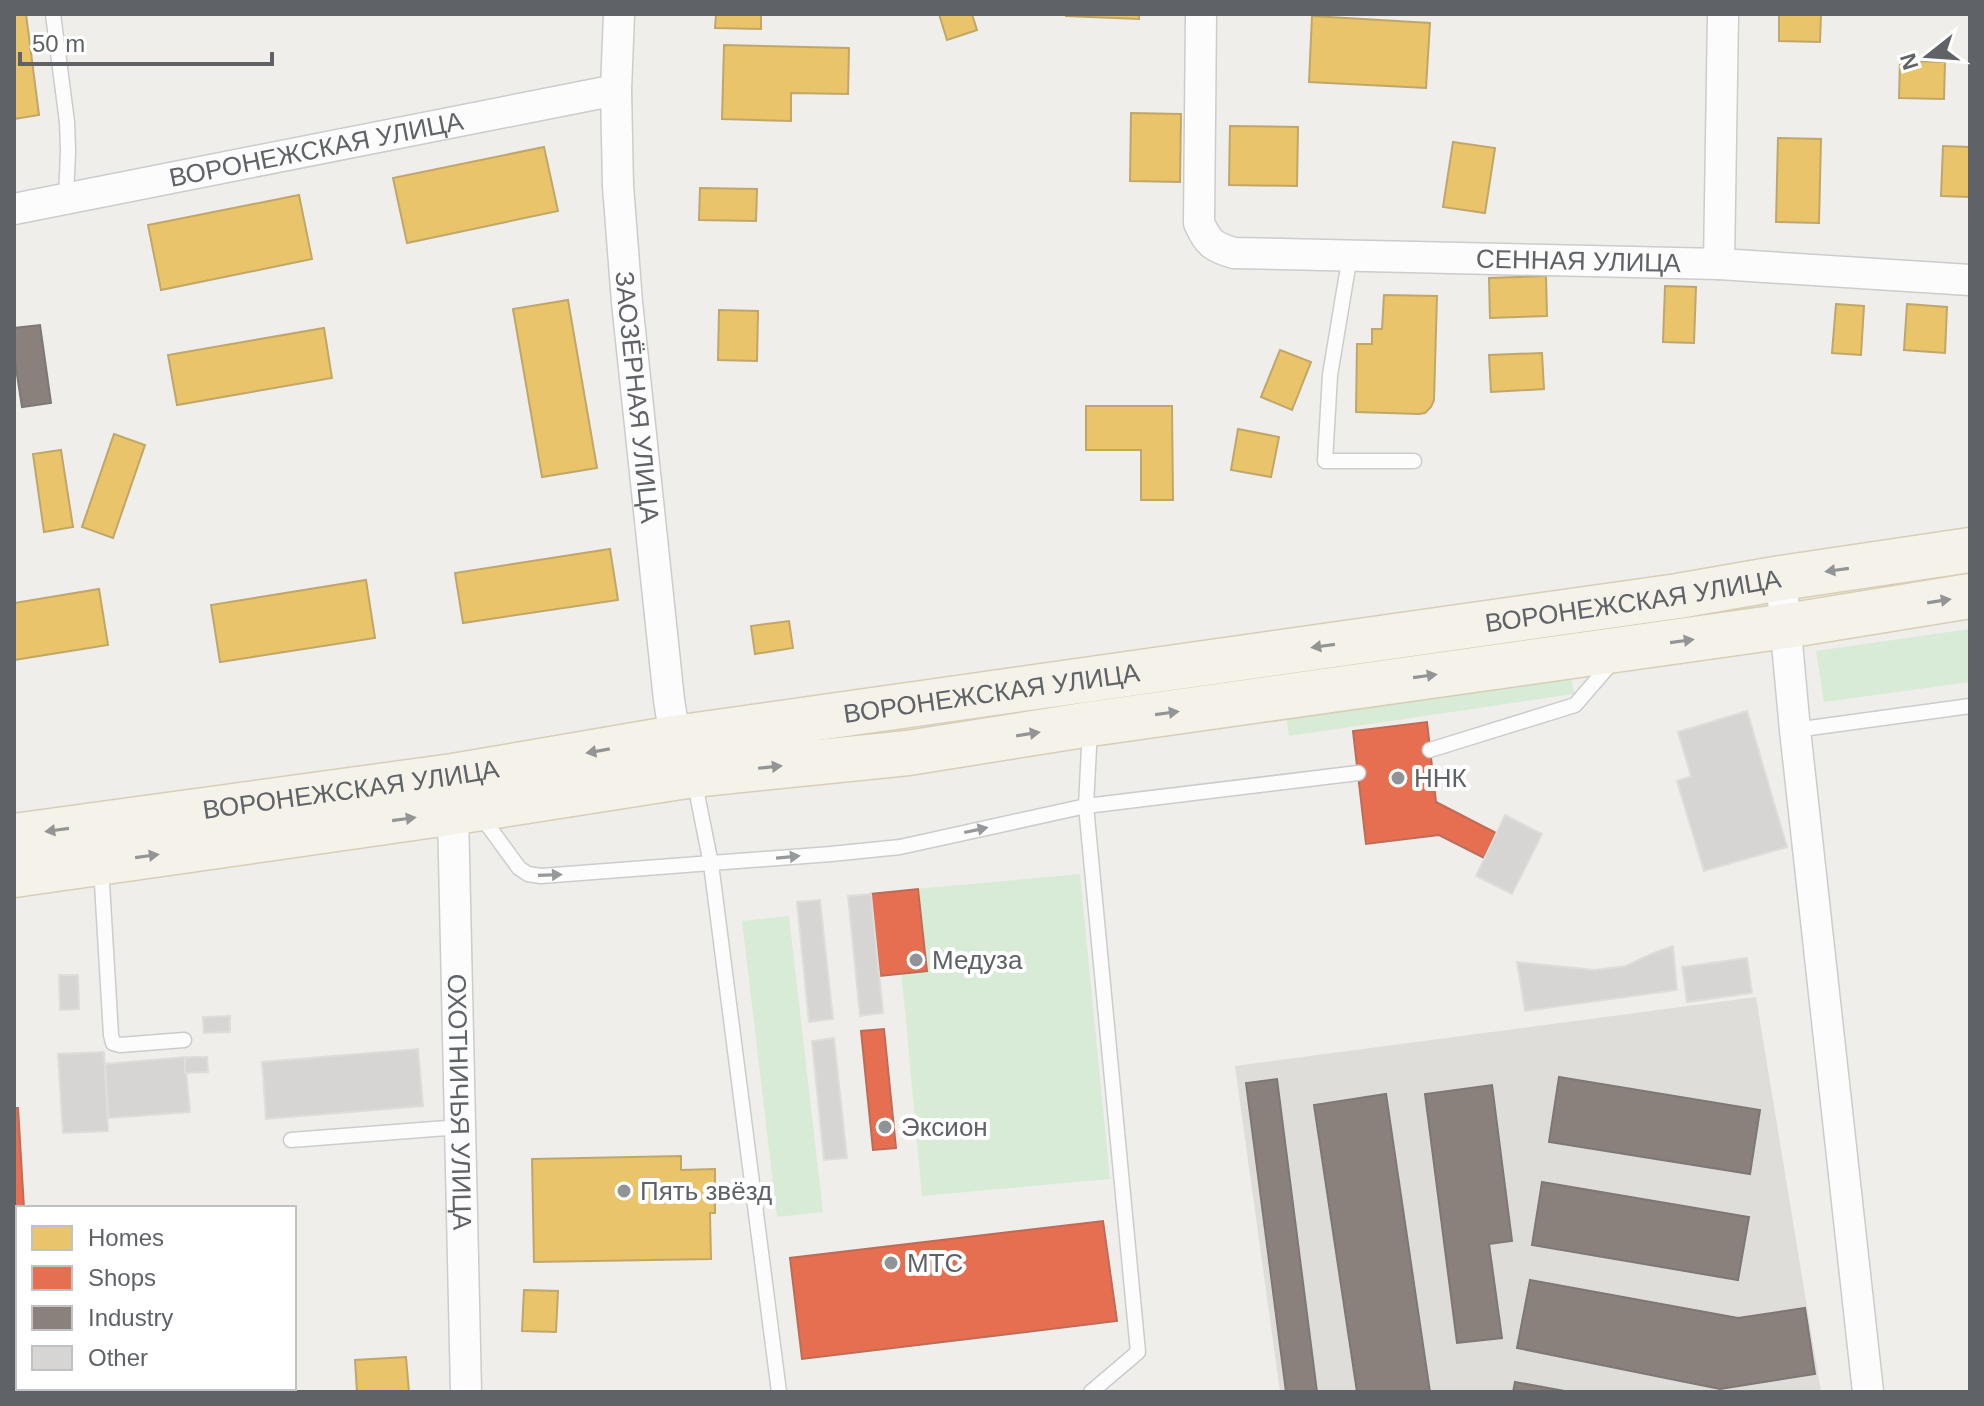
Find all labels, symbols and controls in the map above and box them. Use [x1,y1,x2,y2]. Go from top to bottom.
scale bar [20,16,272,66]
north arrow [1888,16,1968,96]
text: 50 m [32,30,85,57]
text: N [1895,50,1924,73]
street label: ВОРОНЕЖСКАЯ УЛИЦА [167,105,466,193]
street label: СЕННАЯ УЛИЦА [1476,243,1682,278]
street label: ЗАОЗЁРНАЯ УЛИЦА [610,270,665,525]
street label: ВОРОНЕЖСКАЯ УЛИЦА [1483,563,1784,638]
one-way arrow [1825,564,1850,577]
one-way arrow [1927,594,1952,607]
one-way arrow [1670,634,1695,647]
one-way arrow [1310,640,1335,653]
street label: ВОРОНЕЖСКАЯ УЛИЦА [841,657,1142,729]
one-way arrow [1413,669,1438,682]
one-way arrow [1155,706,1180,719]
one-way arrow [1016,727,1041,740]
one-way arrow [585,746,610,758]
street label: ВОРОНЕЖСКАЯ УЛИЦА [201,753,502,825]
one-way arrow [758,761,783,774]
place label: ННК [1414,763,1467,793]
marker: ННК [1389,769,1407,787]
one-way arrow [392,812,417,825]
one-way arrow [964,823,989,836]
one-way arrow [44,824,69,837]
one-way arrow [135,849,160,862]
one-way arrow [776,851,801,864]
one-way arrow [538,868,563,881]
place label: Медуза [932,945,1023,975]
marker: Медуза [907,951,925,969]
street label: ОХОТНИЧЬЯ УЛИЦА [442,973,477,1231]
place label: Эксион [901,1112,988,1142]
marker: Эксион [876,1118,894,1136]
place label: Пять звёзд [640,1176,772,1206]
marker: Пять звёзд [615,1182,633,1200]
legend [16,1206,296,1390]
text: Homes [88,1224,164,1251]
place label: МТС [907,1248,963,1278]
marker: МТС [882,1254,900,1272]
text: Shops [88,1264,156,1291]
text: Industry [88,1304,173,1331]
text: Other [88,1344,148,1371]

